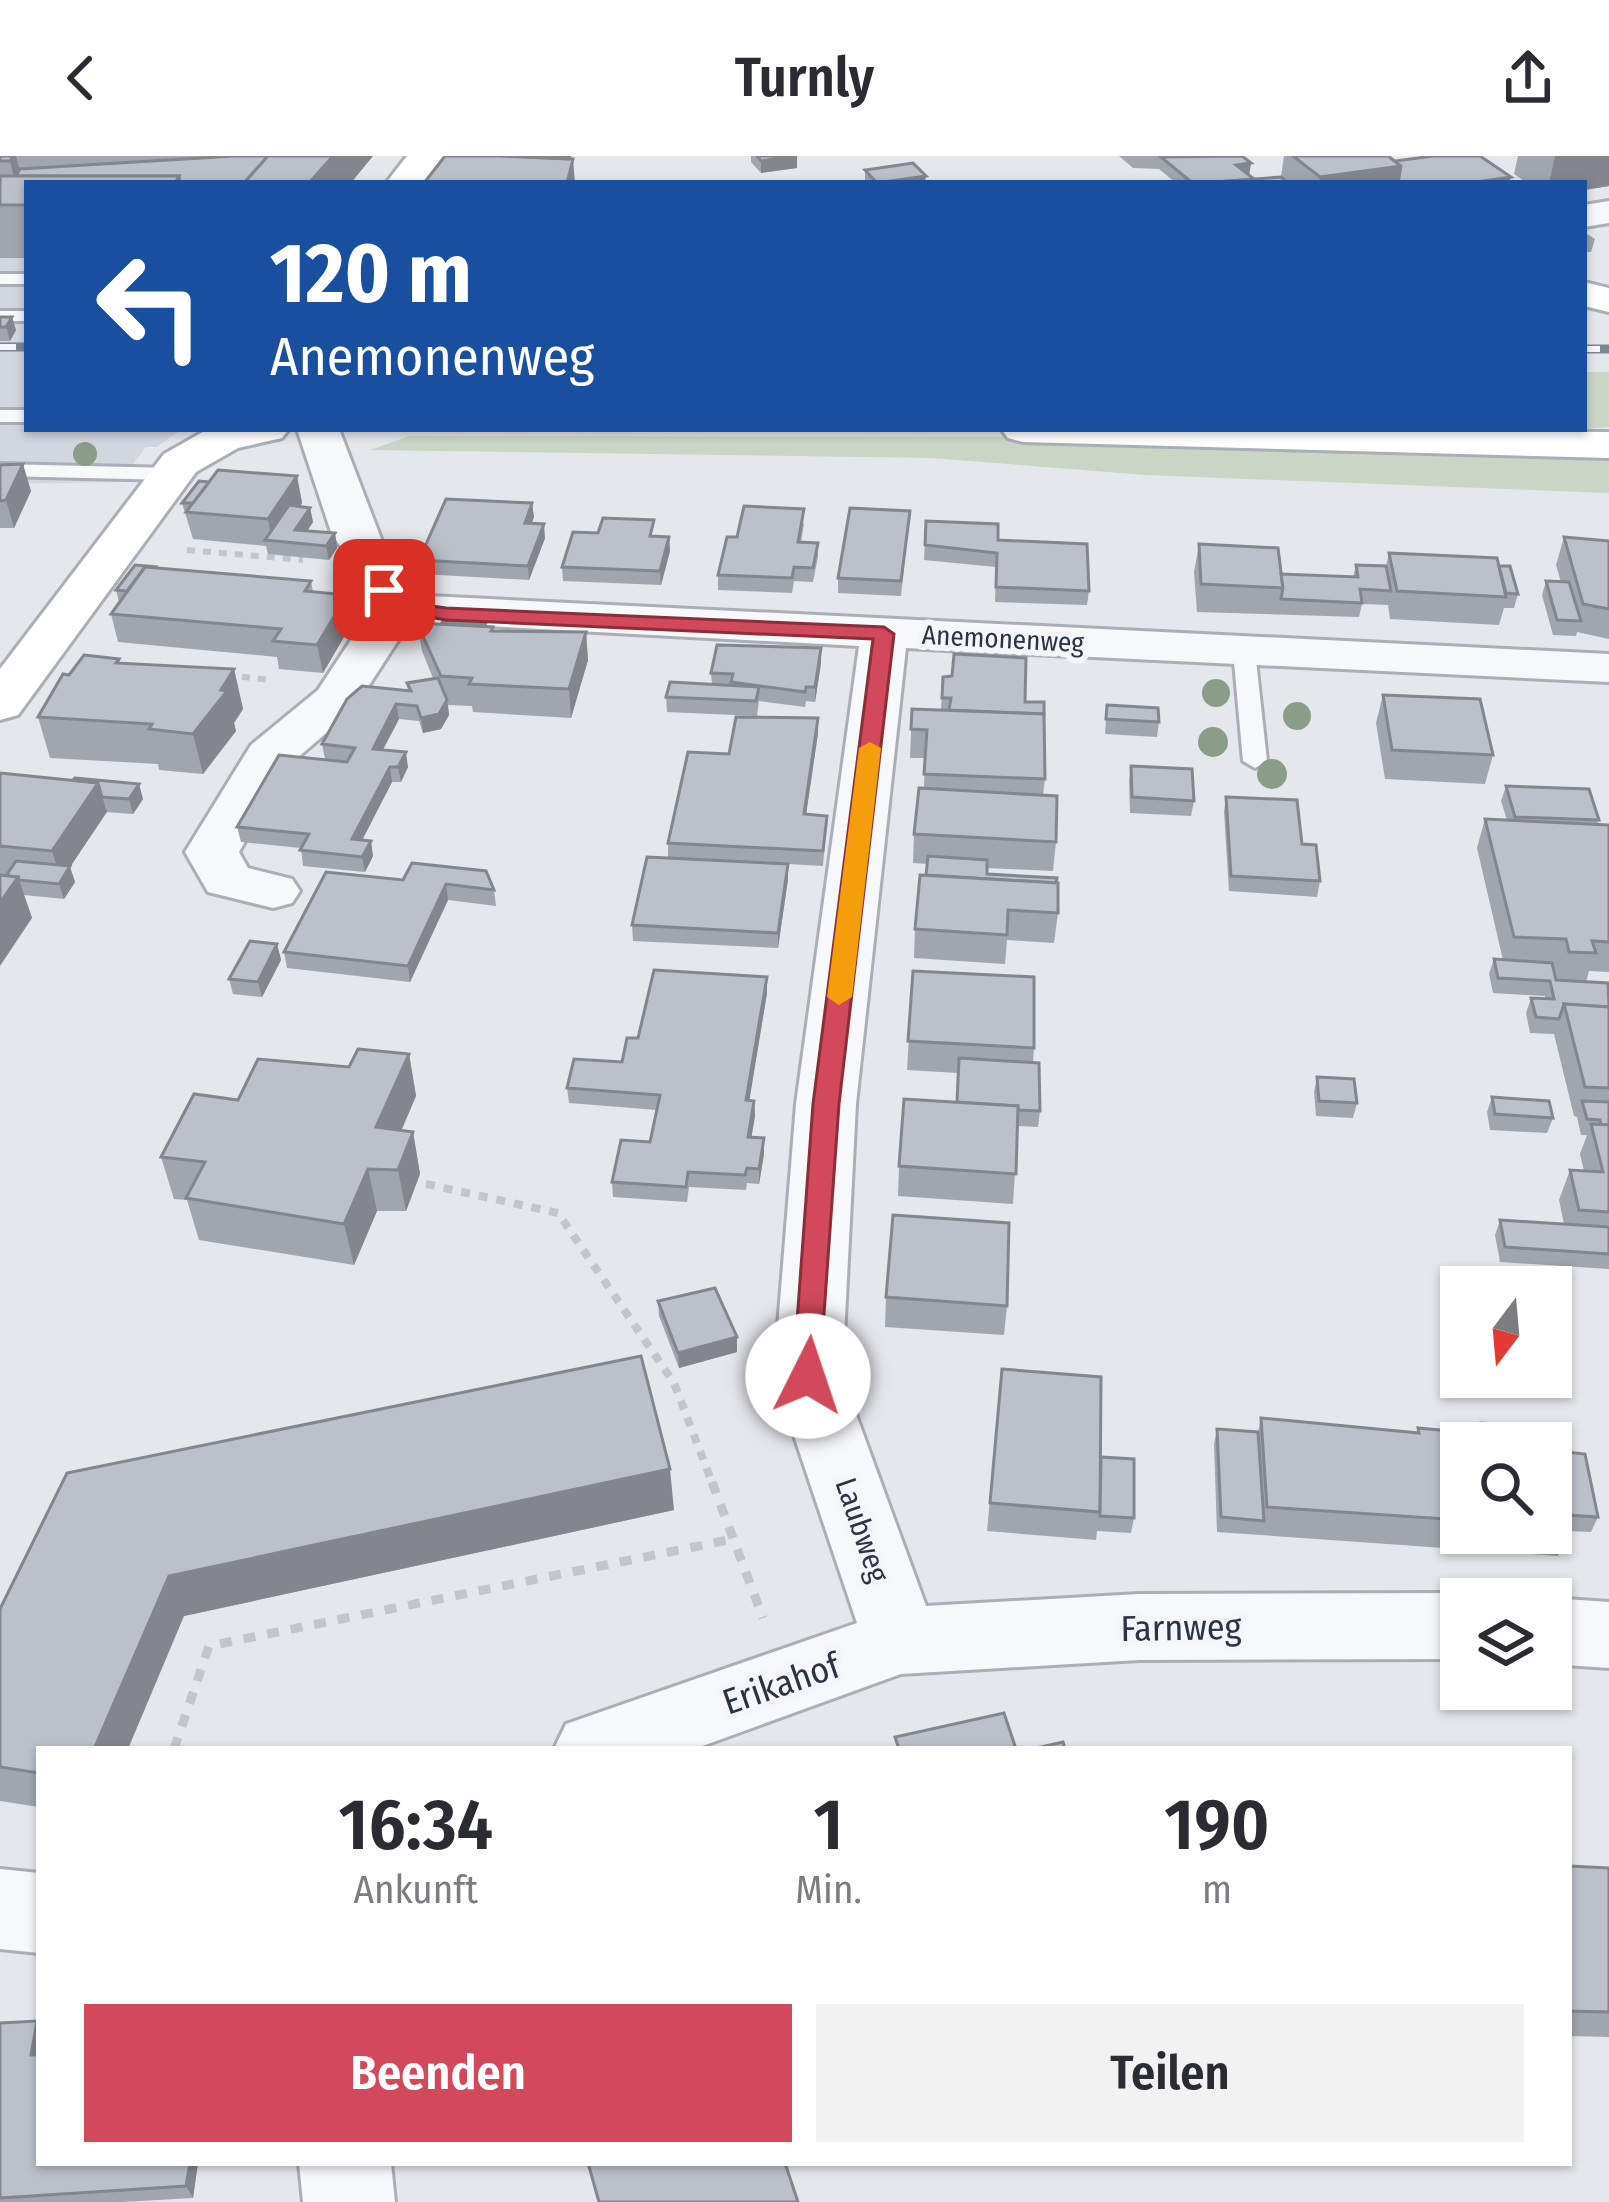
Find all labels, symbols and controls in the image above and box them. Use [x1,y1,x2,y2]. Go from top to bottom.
icon: back [48,45,114,111]
icon: share [1495,45,1561,111]
text: Turnly [735,46,874,110]
text: 120 m [270,223,472,324]
icon: left [72,228,228,384]
text: Anemonenweg [270,325,595,389]
pin [333,539,435,641]
icon: arrive [351,557,417,623]
street label: Anemonenweg [921,619,1085,659]
north arrow [1440,1266,1572,1398]
map controls [1440,1266,1572,1710]
position arrow [745,1313,871,1439]
button: search [1440,1422,1572,1554]
street label: Laubweg [827,1473,897,1588]
button: layers [1440,1578,1572,1710]
street label: Farnweg [1120,1605,1242,1651]
street label: Erikahof [717,1642,848,1724]
text: 16:34 [338,1782,493,1868]
text: 1 [814,1782,844,1868]
text: 190 [1164,1782,1270,1868]
text: Ankunft [353,1867,478,1913]
text: Min. [795,1867,862,1913]
text: m [1202,1867,1232,1913]
button: Beenden [84,2004,792,2142]
button: Teilen [816,2004,1524,2142]

